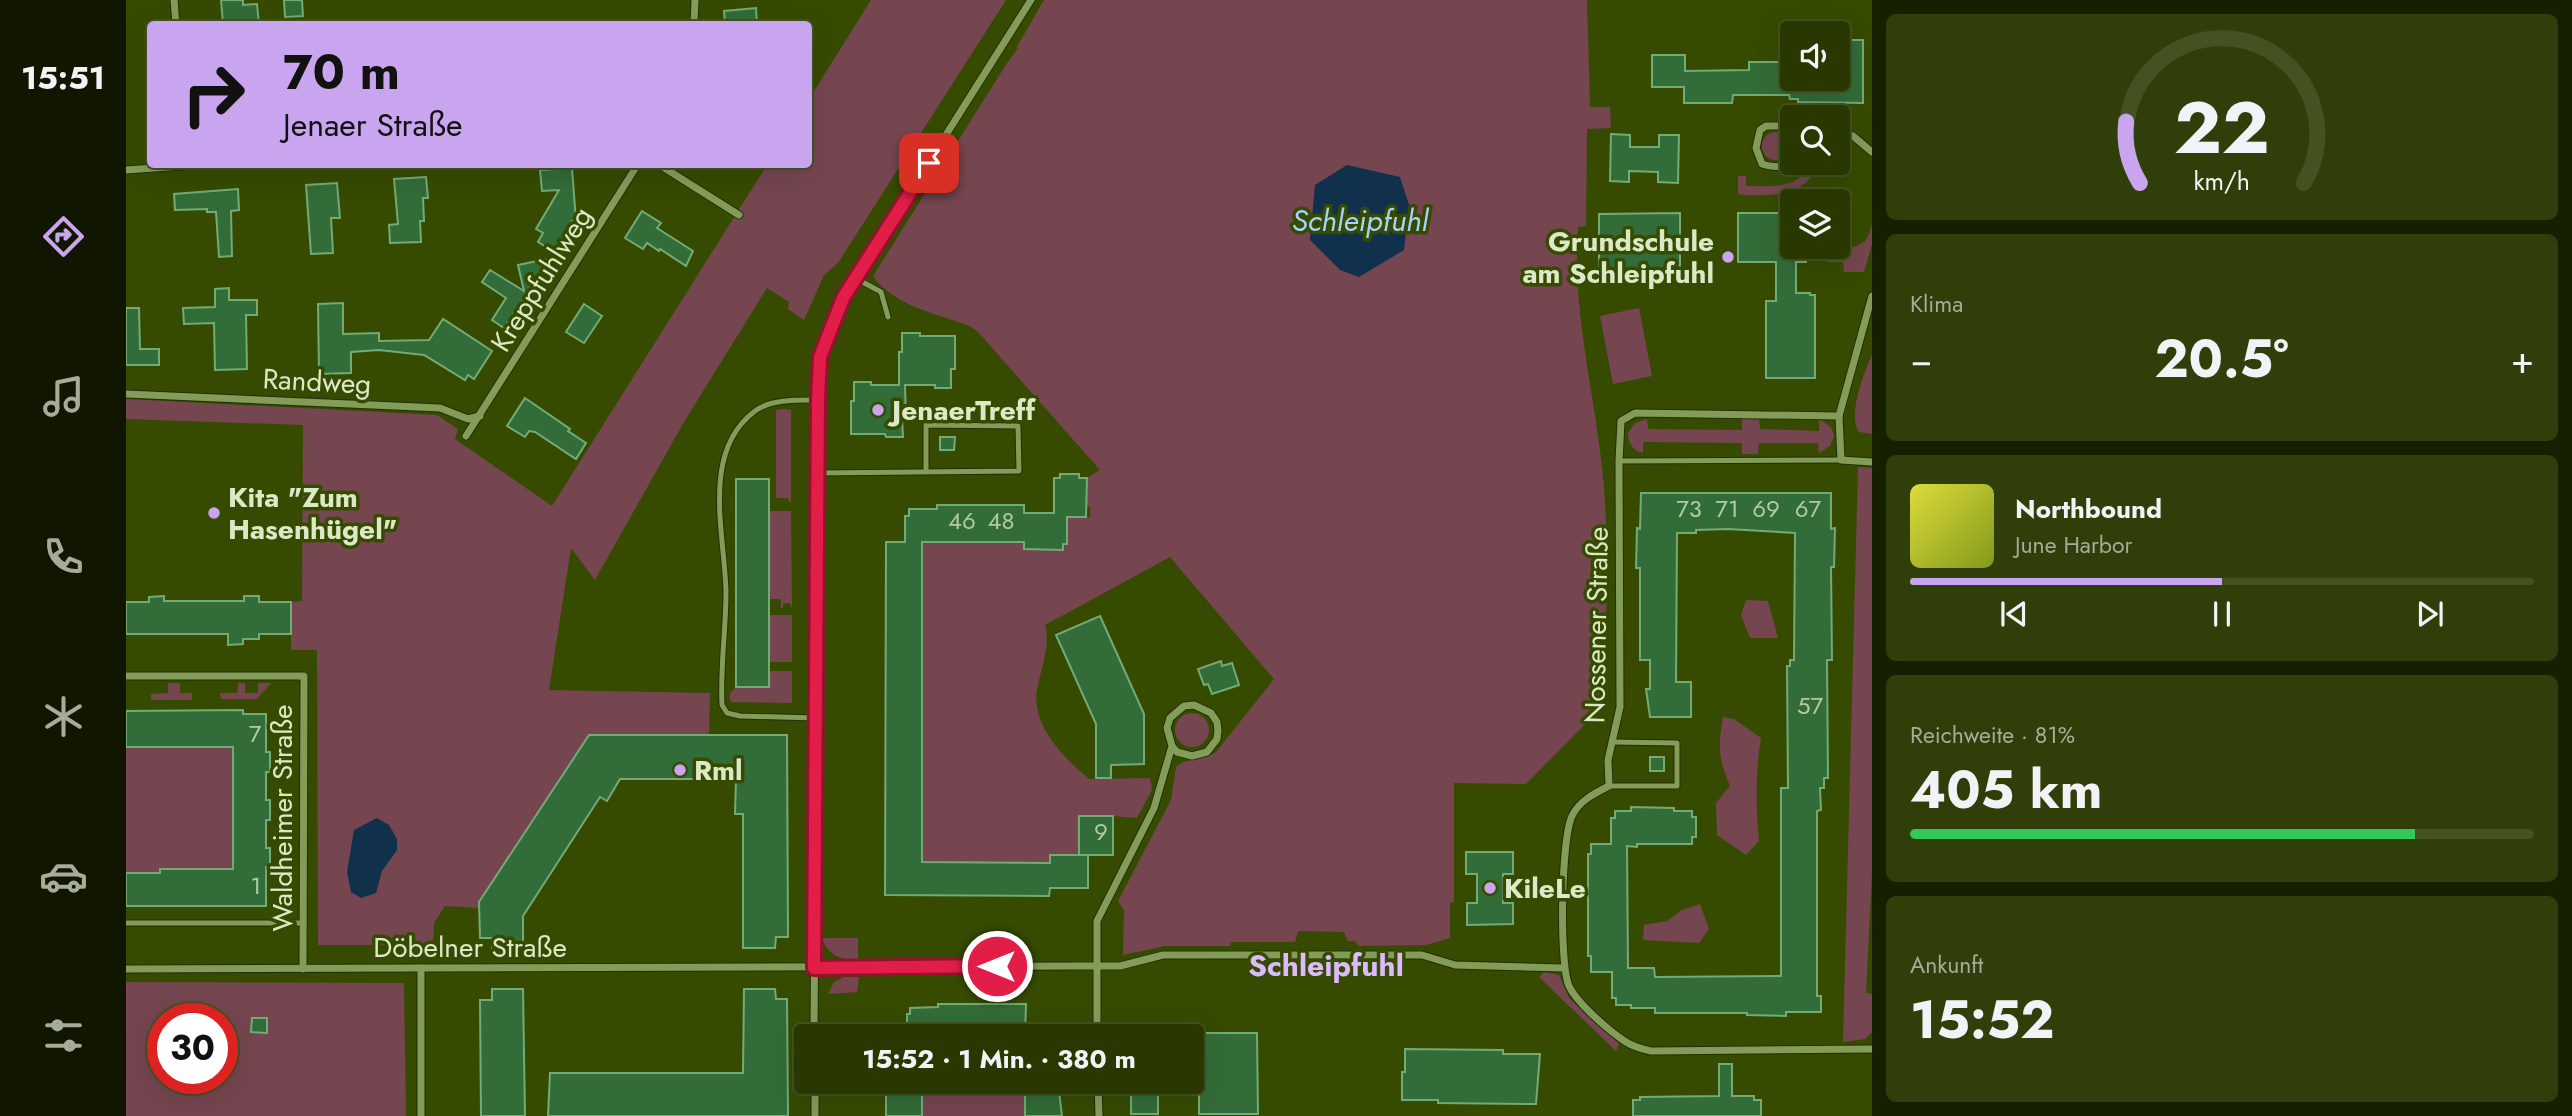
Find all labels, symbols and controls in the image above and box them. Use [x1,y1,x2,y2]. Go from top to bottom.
map controls [1780,21,1850,259]
button: sound [1780,21,1850,91]
text: 70 m [283,37,400,107]
icon: right [168,49,259,140]
text: 15:51 [21,55,105,101]
text: 22 [2174,76,2270,181]
text: Jenaer Straße [283,102,463,148]
button: search [1780,105,1850,175]
pin [899,133,959,193]
icon: arrive [910,144,948,182]
text: km/h [2194,163,2250,199]
button: layers [1780,189,1850,259]
street label: Kreppfuhlweg [481,199,602,360]
water label: Schleipfuhl [1292,199,1430,242]
icon: directions [39,212,88,261]
place label: Grundschule am Schleipfuhl [1522,221,1714,294]
marker: Grundschule am Schleipfuhl [1720,249,1736,265]
text: Klima [1910,287,1963,321]
text: 20.5° [2154,321,2289,397]
text: − [1910,332,1932,387]
text: + [2511,332,2534,387]
street label: Randweg [262,358,372,405]
icon: music [39,372,88,421]
place label: JenaerTreff [887,390,1036,431]
marker: JenaerTreff [870,402,886,418]
place label: Kita "Zum Hasenhügel" [228,477,397,550]
text: Northbound [2015,490,2162,528]
house number: 73 [1676,491,1702,526]
house number: 71 [1715,491,1739,526]
house number: 69 [1752,491,1780,526]
house number: 67 [1795,491,1822,526]
house number: 46 [948,503,976,538]
house number: 48 [987,503,1015,538]
marker: Kita "Zum Hasenhügel" [206,505,222,521]
street label: Nossener Straße [1574,526,1619,724]
text: June Harbor [2015,528,2132,562]
icon: phone [39,532,88,581]
icon: previous [1995,595,2033,633]
icon: pause [2203,595,2241,633]
icon: next [2411,595,2449,633]
house number: 57 [1797,688,1823,723]
icon: climate [39,692,88,741]
street label: Waldheimer Straße [262,705,303,931]
house number: 7 [249,716,262,751]
text: Reichweite · 81% [1910,718,2075,752]
place label: Rml [694,750,743,791]
text: 405 km [1910,752,2103,828]
marker: Rml [672,762,688,778]
house number: 9 [1094,814,1108,849]
icon: car [39,852,88,901]
house number: 1 [251,868,261,903]
place label: KileLe [1504,868,1586,909]
marker: KileLe [1482,880,1498,896]
street label: Döbelner Straße [373,927,567,968]
position arrow [960,929,1034,1003]
district label: Schleipfuhl [1248,944,1404,987]
text: Ankunft [1910,948,1983,982]
text: 15:52 [1910,982,2054,1058]
speed limit sign: 30 [147,1003,238,1094]
icon: filters [39,1011,88,1060]
text: 15:52 · 1 Min. · 380 m [862,1040,1136,1078]

